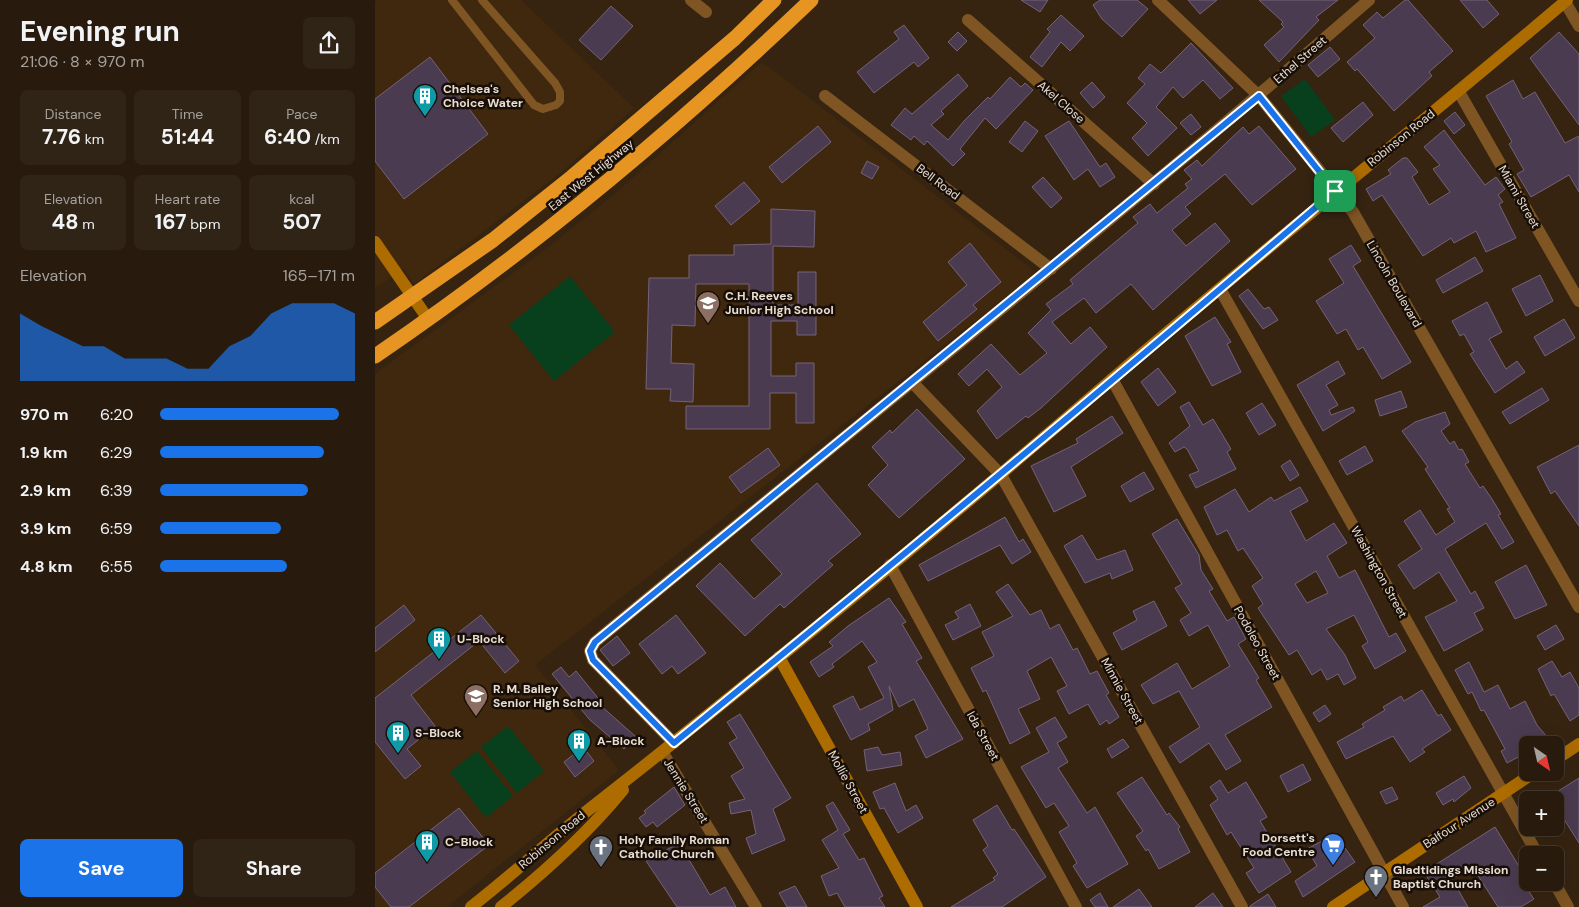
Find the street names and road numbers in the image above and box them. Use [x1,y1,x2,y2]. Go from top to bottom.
street label: Ethel Street [1270,32,1330,87]
street label: Akel Close [1034,77,1088,127]
street label: Robinson Road [1364,106,1438,170]
street label: East West Highway [545,136,637,214]
street label: Bell Road [913,160,963,204]
street label: Miami Street [1495,163,1544,232]
street label: Lincoln Boulevard [1363,238,1425,330]
street label: Washington Street [1347,523,1411,621]
street label: Podoleo Street [1230,603,1284,683]
street label: Minnie Street [1097,655,1147,727]
street label: Ida Street [963,708,1003,764]
street label: Mollie Street [824,748,872,817]
street label: Jennie Street [660,756,712,827]
street label: Balfour Avenue [1420,794,1498,852]
street label: Robinson Road [515,807,589,873]

